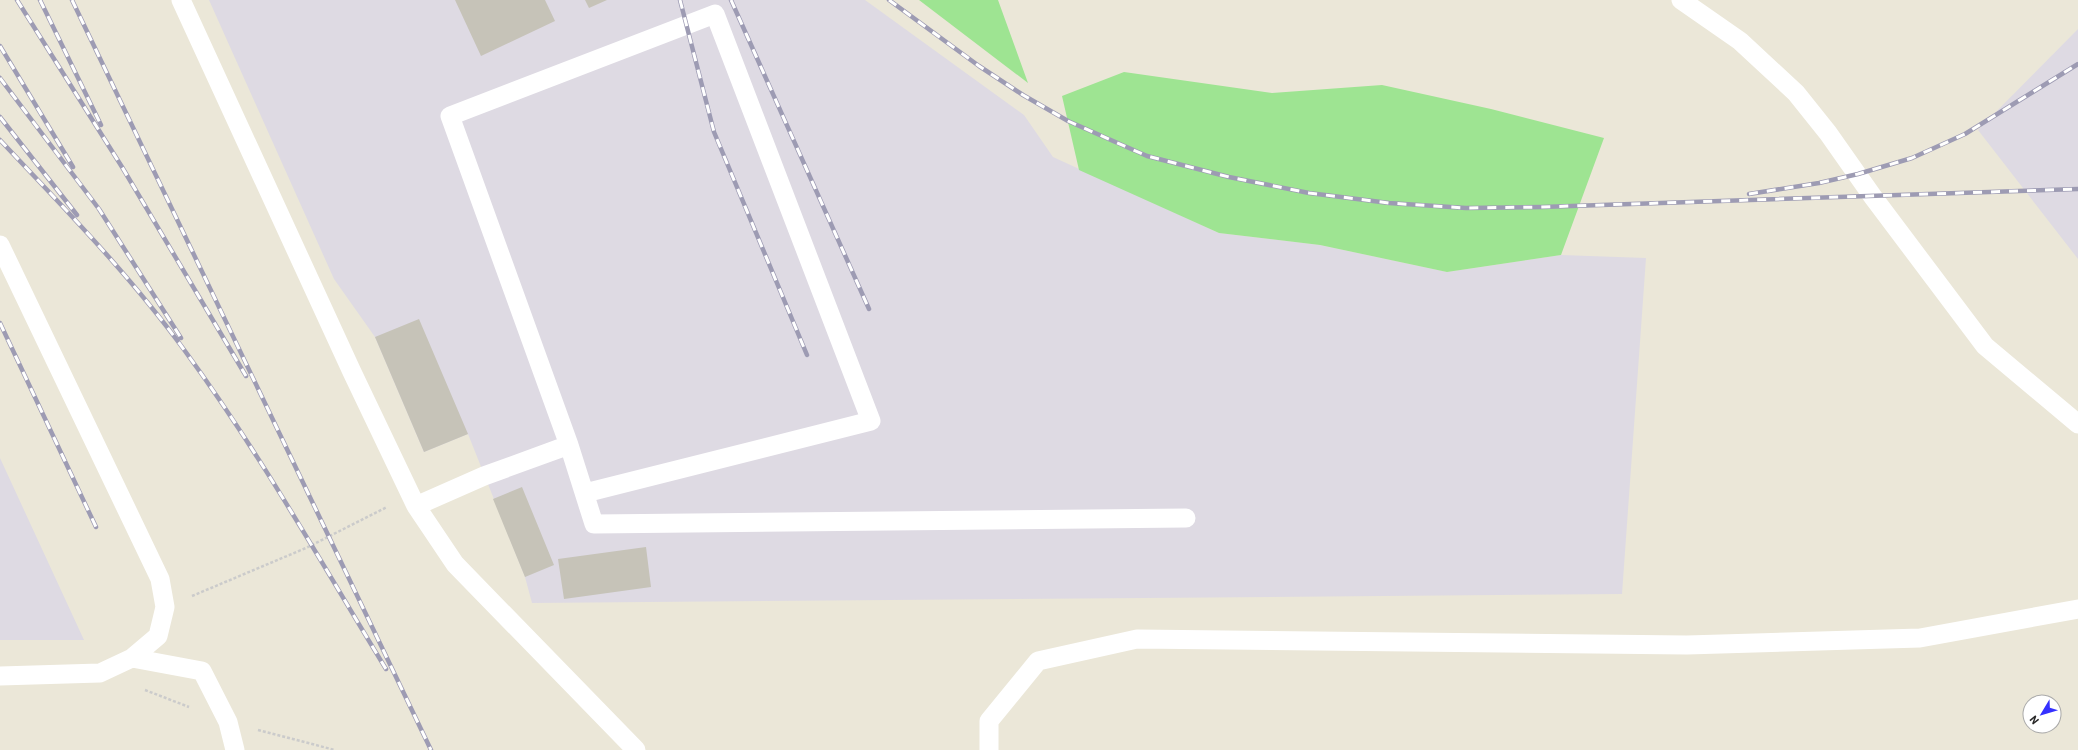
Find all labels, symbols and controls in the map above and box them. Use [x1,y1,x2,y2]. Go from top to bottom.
north arrow [2022,694,2062,734]
text: N [2026,714,2041,727]

